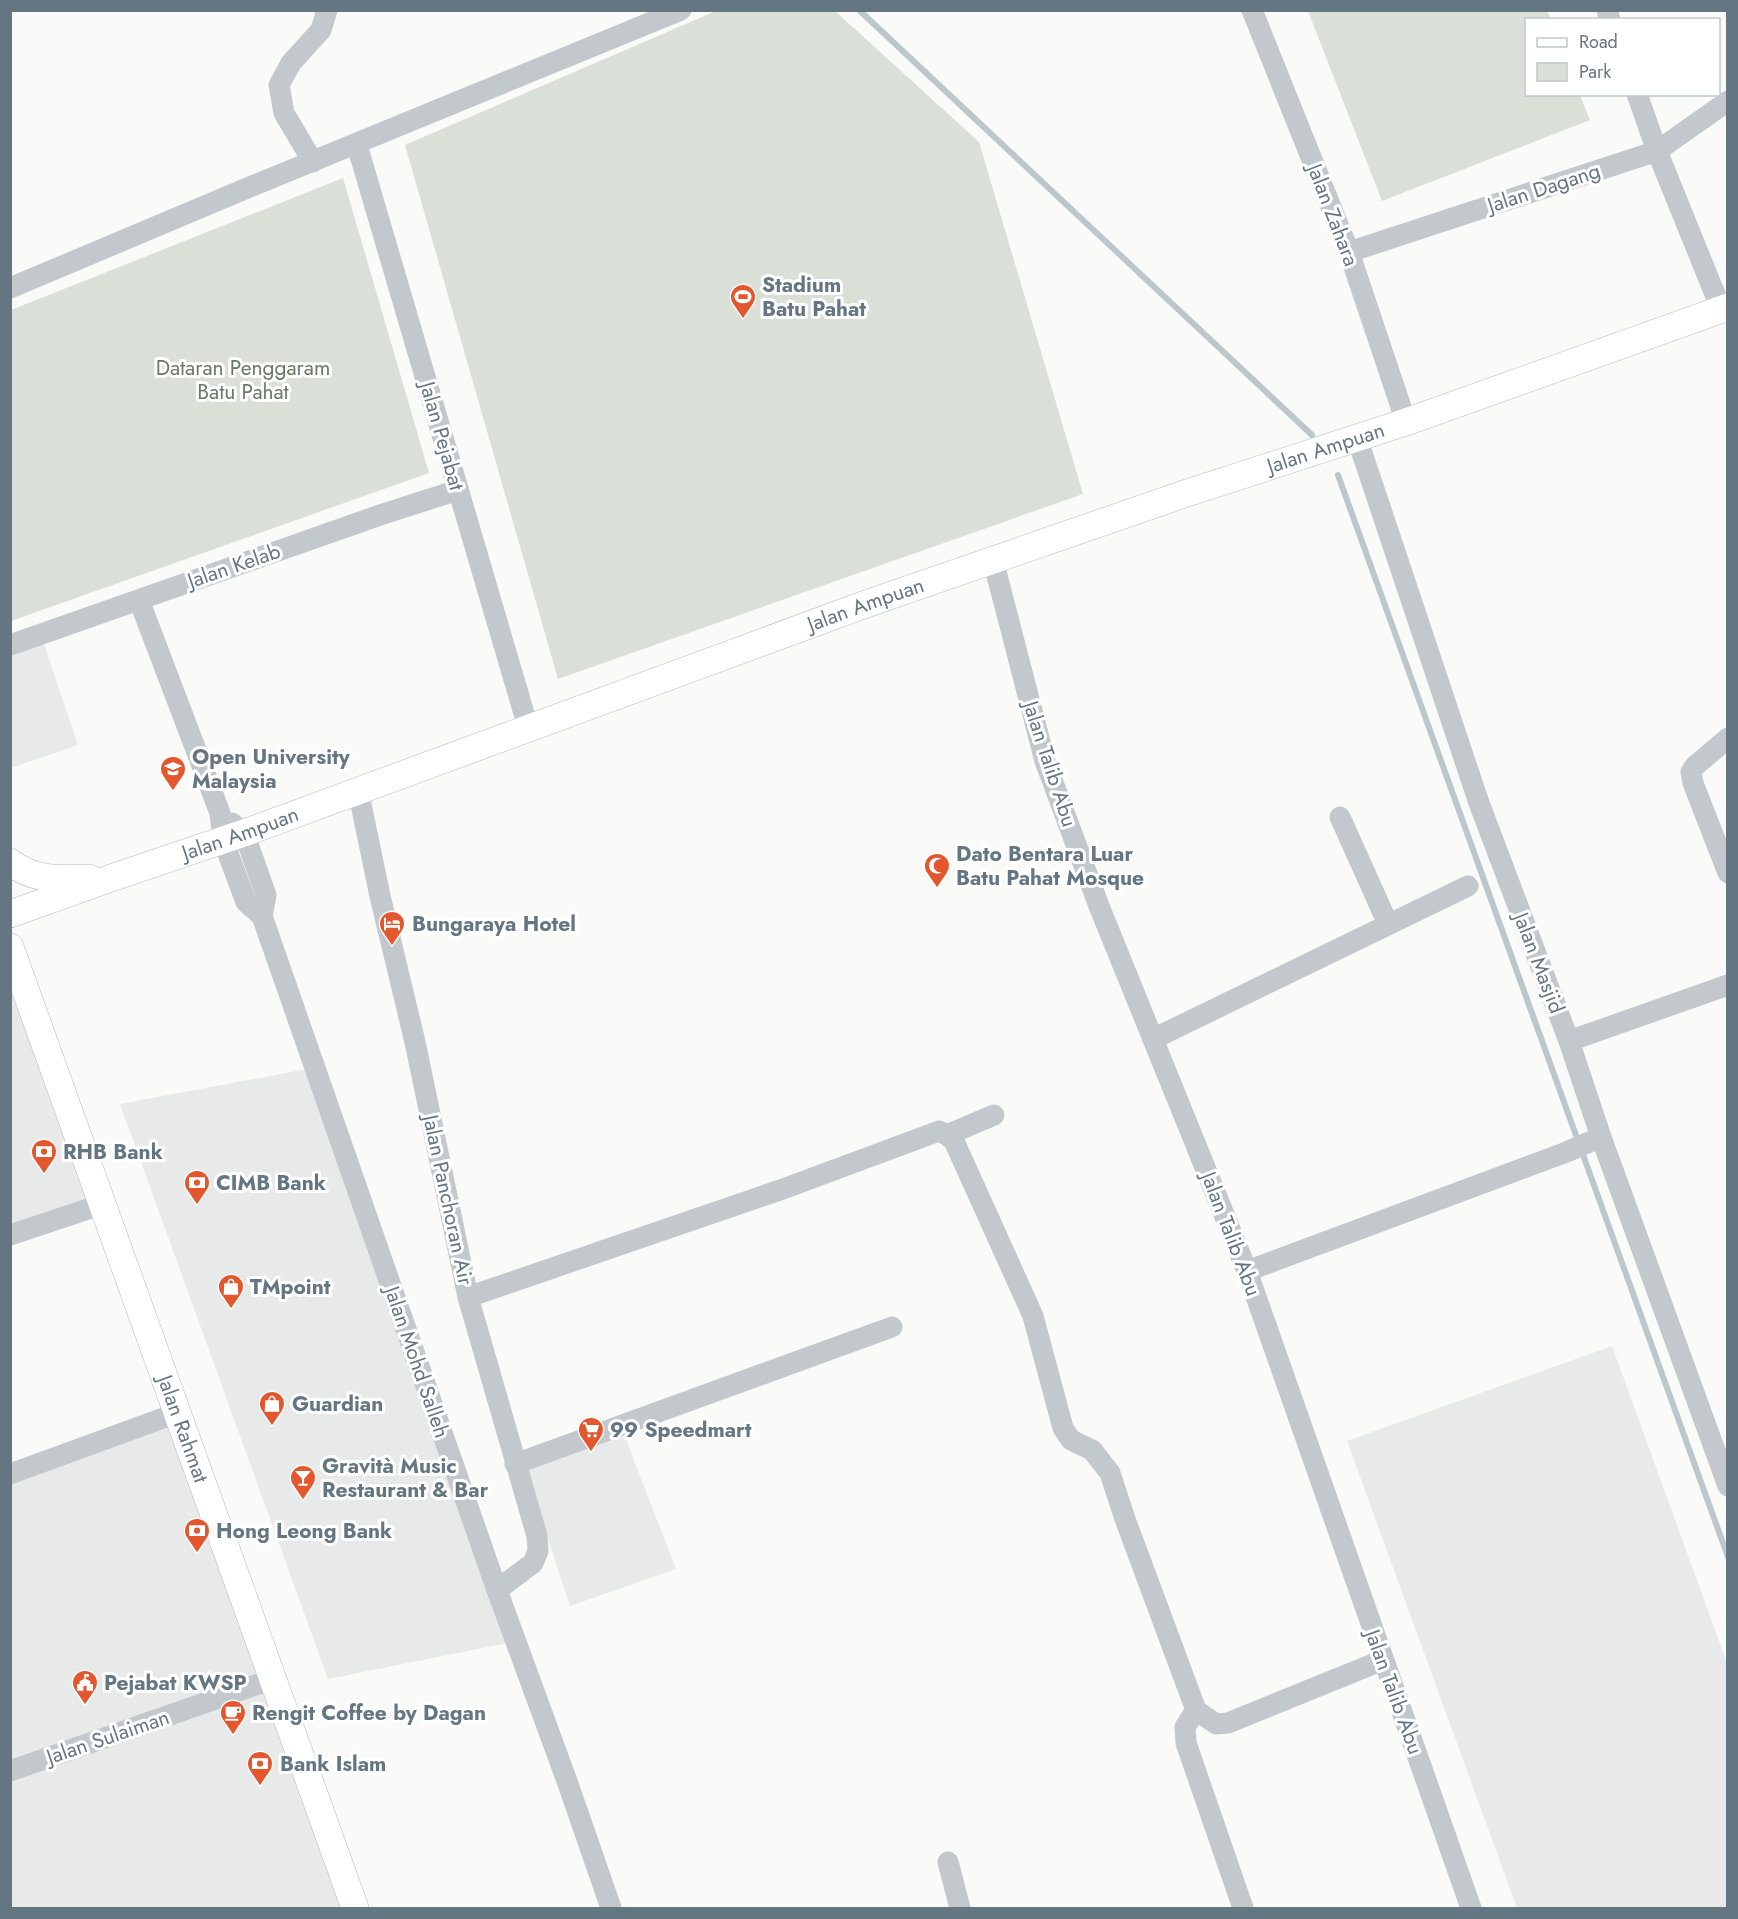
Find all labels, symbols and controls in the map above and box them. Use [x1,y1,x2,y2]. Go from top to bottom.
legend [1525,18,1720,96]
text: Road [1579,29,1618,55]
text: Park [1579,59,1611,85]
street label: Jalan Dagang [1481,156,1604,221]
street label: Jalan Zahara [1299,157,1366,270]
place label: Stadium Batu Pahat [762,270,866,324]
sports icon: Stadium Batu Pahat [728,282,758,320]
park label: Dataran Penggaram Batu Pahat [156,353,330,407]
street label: Jalan Pejabat [411,375,472,494]
street label: Jalan Ampuan [1260,415,1388,482]
street label: Jalan Kelab [181,536,284,597]
street label: Jalan Ampuan [800,570,928,640]
street label: Jalan Talib Abu [1015,694,1084,831]
place label: Open University Malaysia [192,742,351,796]
school or university icon: Open University Malaysia [158,754,188,792]
street label: Jalan Ampuan [175,799,303,869]
place label: Dato Bentara Luar Batu Pahat Mosque [956,839,1144,893]
mosque icon: Dato Bentara Luar Batu Pahat Mosque [922,851,952,889]
street label: Jalan Masjid [1505,906,1572,1018]
hotel icon: Bungaraya Hotel [377,909,407,947]
place label: Bungaraya Hotel [412,909,576,939]
street label: Jalan Panchoran Air [415,1109,481,1289]
bank icon: RHB Bank [29,1137,59,1175]
place label: RHB Bank [63,1137,163,1167]
street label: Jalan Talib Abu [1193,1165,1268,1300]
bank icon: CIMB Bank [182,1168,212,1206]
place label: CIMB Bank [216,1168,326,1198]
shop icon: TMpoint [216,1272,246,1310]
place label: TMpoint [250,1272,331,1302]
street label: Jalan Mohd Salleh [376,1279,457,1442]
street label: Jalan Rahmat [149,1368,216,1487]
shop icon: Guardian [257,1389,287,1427]
place label: Guardian [292,1389,383,1419]
supermarket icon: 99 Speedmart [576,1415,606,1453]
place label: 99 Speedmart [610,1415,752,1445]
place label: Gravità Music Restaurant & Bar [322,1451,489,1505]
bar icon: Gravità Music Restaurant & Bar [288,1463,318,1501]
bank icon: Hong Leong Bank [182,1516,212,1554]
place label: Hong Leong Bank [216,1516,392,1546]
street label: Jalan Talib Abu [1357,1623,1430,1758]
public building icon: Pejabat KWSP [70,1668,100,1706]
place label: Pejabat KWSP [104,1668,247,1698]
cafe icon: Rengit Coffee by Dagan [218,1698,248,1736]
place label: Rengit Coffee by Dagan [252,1698,486,1728]
street label: Jalan Sulaiman [40,1702,173,1773]
bank icon: Bank Islam [245,1749,275,1787]
place label: Bank Islam [280,1749,386,1779]

